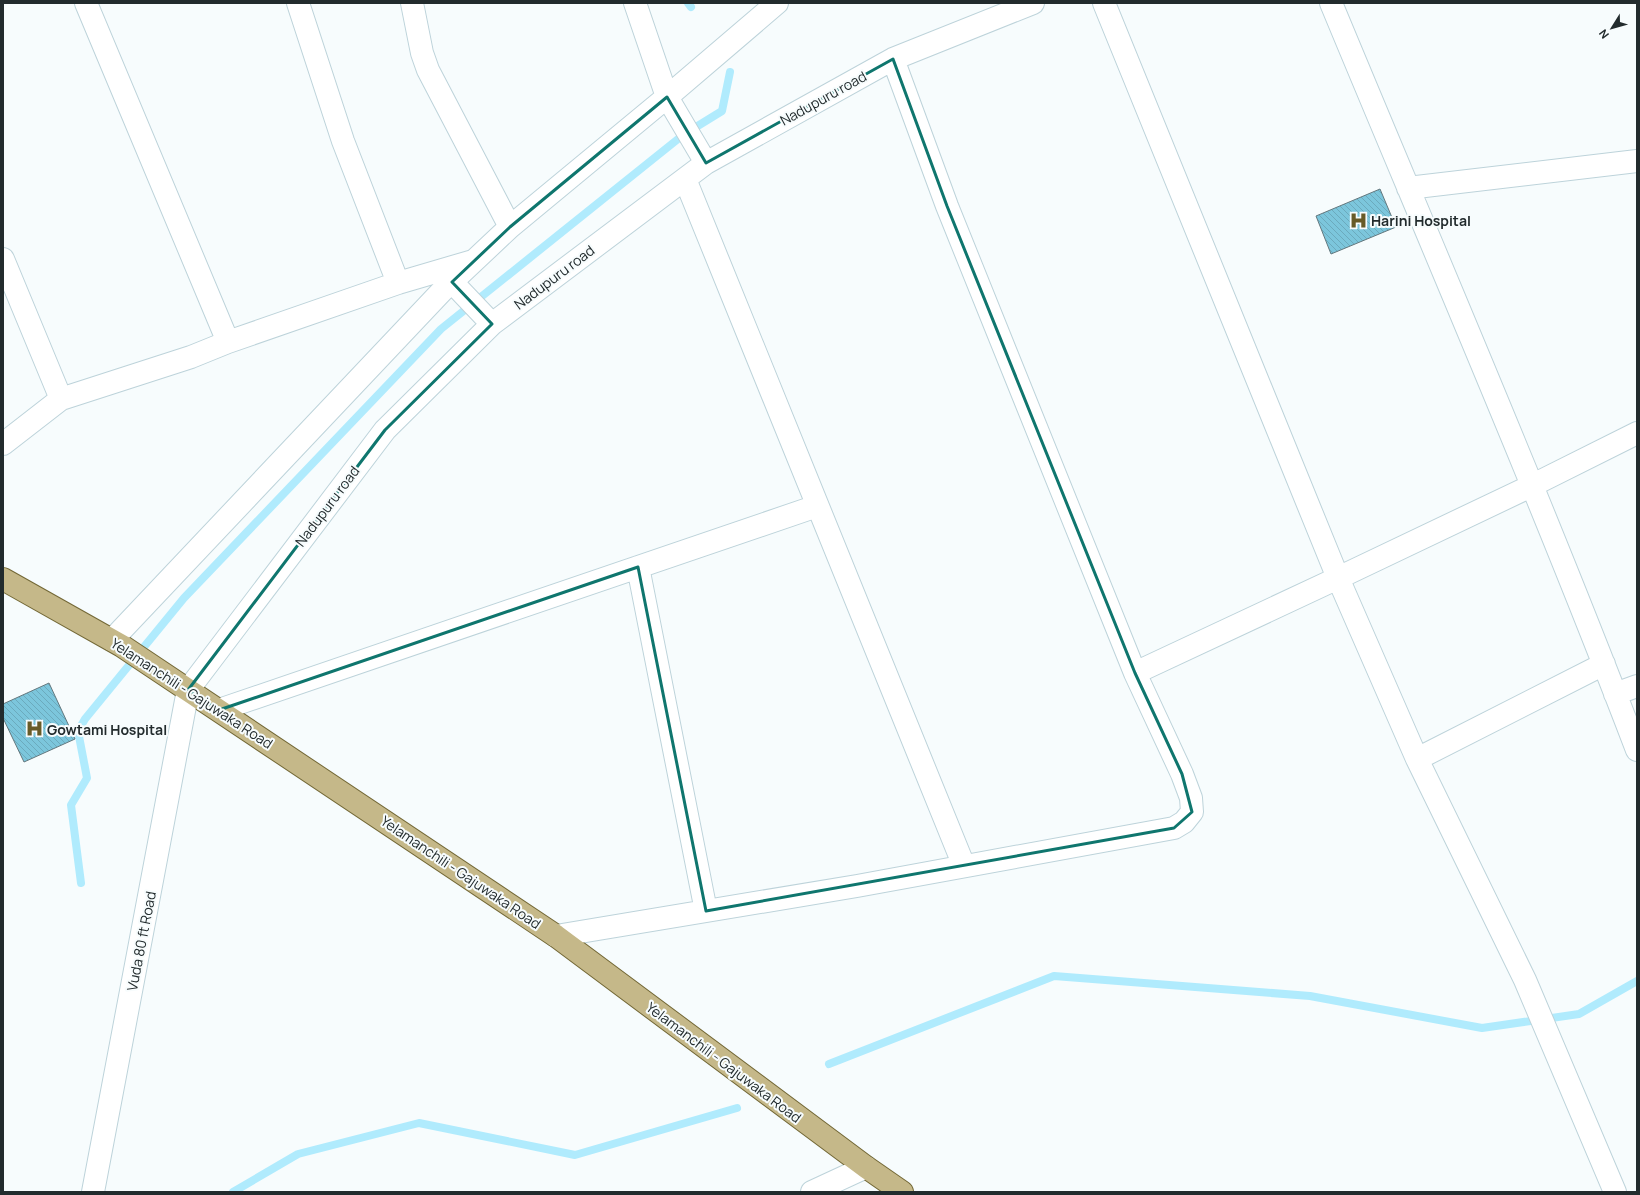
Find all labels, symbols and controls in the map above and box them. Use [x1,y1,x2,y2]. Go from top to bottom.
north arrow [1592,8,1632,48]
text: N [1595,27,1612,42]
street label: Nadupuru road [776,66,870,130]
hospital icon: Harini Hospital [1348,210,1368,230]
place label: Harini Hospital [1371,211,1471,230]
street label: Nadupuru road [510,241,598,313]
street label: Nadupuru road [291,462,363,550]
street label: Yelamanchili - Gajuwaka Road [107,633,277,753]
hospital icon: Gowtami Hospital [24,719,44,739]
place label: Gowtami Hospital [47,720,167,739]
street label: Yelamanchili - Gajuwaka Road [377,811,545,933]
street label: Vuda 80 ft Road [122,890,160,992]
street label: Yelamanchili - Gajuwaka Road [643,997,805,1127]

